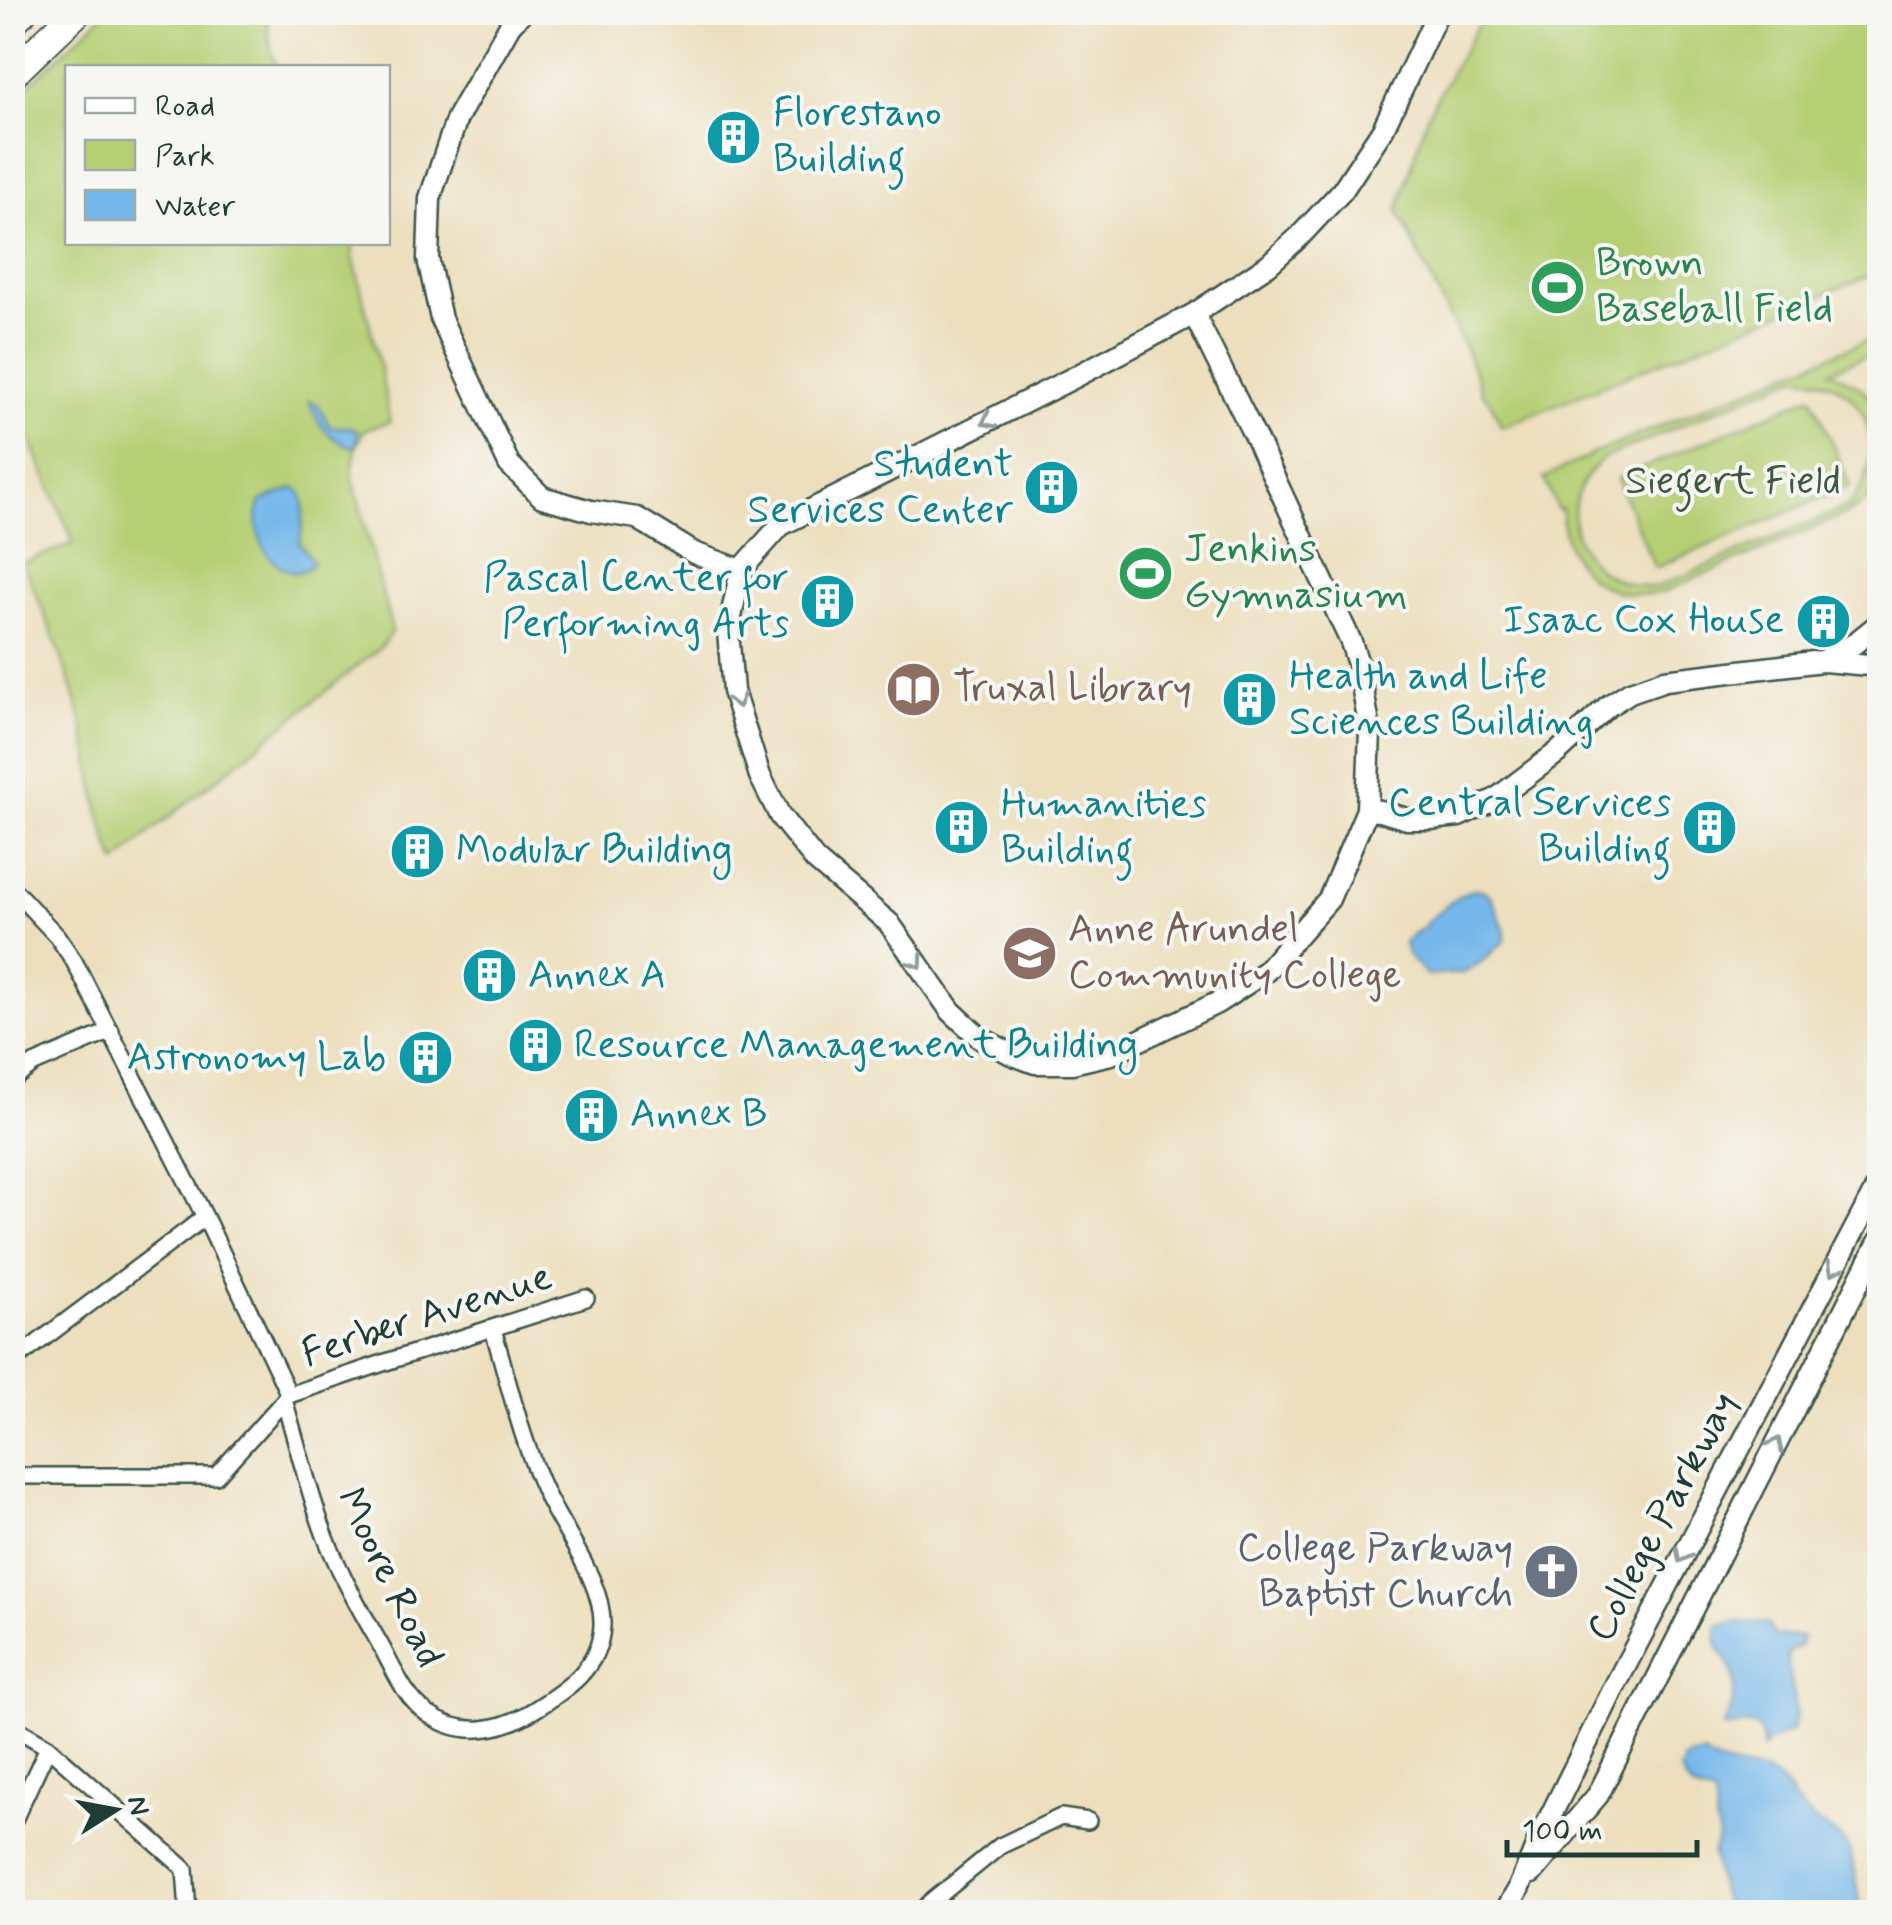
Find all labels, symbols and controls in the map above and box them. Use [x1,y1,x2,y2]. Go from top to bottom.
legend [65,65,390,245]
text: Road [155,87,215,126]
place label: Florestano Building [773,88,942,190]
building icon: Florestano Building [704,107,764,167]
text: Park [155,137,215,176]
text: Water [155,187,236,226]
place label: Brown Baseball Field [1596,238,1833,336]
sports icon: Brown Baseball Field [1527,257,1587,317]
one-way arrow [980,409,998,429]
place label: Student Services Center [747,439,1013,537]
park label: Siegert Field [1625,456,1841,512]
building icon: Student Services Center [1022,458,1082,518]
place label: Jenkins Gymnasium [1184,524,1408,622]
sports icon: Jenkins Gymnasium [1115,543,1175,603]
place label: Pascal Center for Performing Arts [483,553,789,654]
building icon: Pascal Center for Performing Arts [798,572,858,632]
building icon: Isaac Cox House [1793,591,1853,651]
place label: Isaac Cox House [1503,595,1784,647]
place label: Health and Life Sciences Building [1289,651,1594,749]
library icon: Truxal Library [884,659,944,719]
place label: Truxal Library [953,663,1192,715]
building icon: Health and Life Sciences Building [1220,670,1280,730]
one-way arrow [725,692,746,709]
place label: Central Services Building [1388,778,1671,880]
place label: Humanities Building [1001,779,1207,881]
building icon: Central Services Building [1680,797,1740,857]
building icon: Humanities Building [932,798,992,858]
building icon: Modular Building [387,821,447,881]
place label: Modular Building [456,825,732,880]
place label: Anne Arundel Community College [1068,904,1401,1002]
school or university icon: Anne Arundel Community College [999,923,1059,983]
building icon: Annex A [459,946,519,1006]
place label: Annex A [528,950,666,1002]
one-way arrow [904,951,923,970]
building icon: Resource Management Building [505,1016,565,1076]
place label: Resource Management Building [574,1020,1138,1075]
building icon: Astronomy Lab [395,1028,455,1088]
place label: Astronomy Lab [127,1032,386,1084]
building icon: Annex B [561,1085,621,1145]
place label: Annex B [630,1089,767,1141]
street label: Ferber Avenue [295,1251,559,1381]
one-way arrow [1826,1258,1846,1276]
street label: College Parkway [1575,1383,1751,1651]
one-way arrow [1764,1436,1784,1454]
street label: Moore Road [323,1480,455,1676]
place label: College Parkway Baptist Church [1237,1523,1513,1621]
church icon: College Parkway Baptist Church [1522,1542,1582,1602]
one-way arrow [1675,1546,1695,1564]
north arrow [65,1760,165,1860]
text: N [117,1793,157,1818]
scale bar [1507,1795,1697,1857]
text: 100 m [1522,1812,1603,1851]

